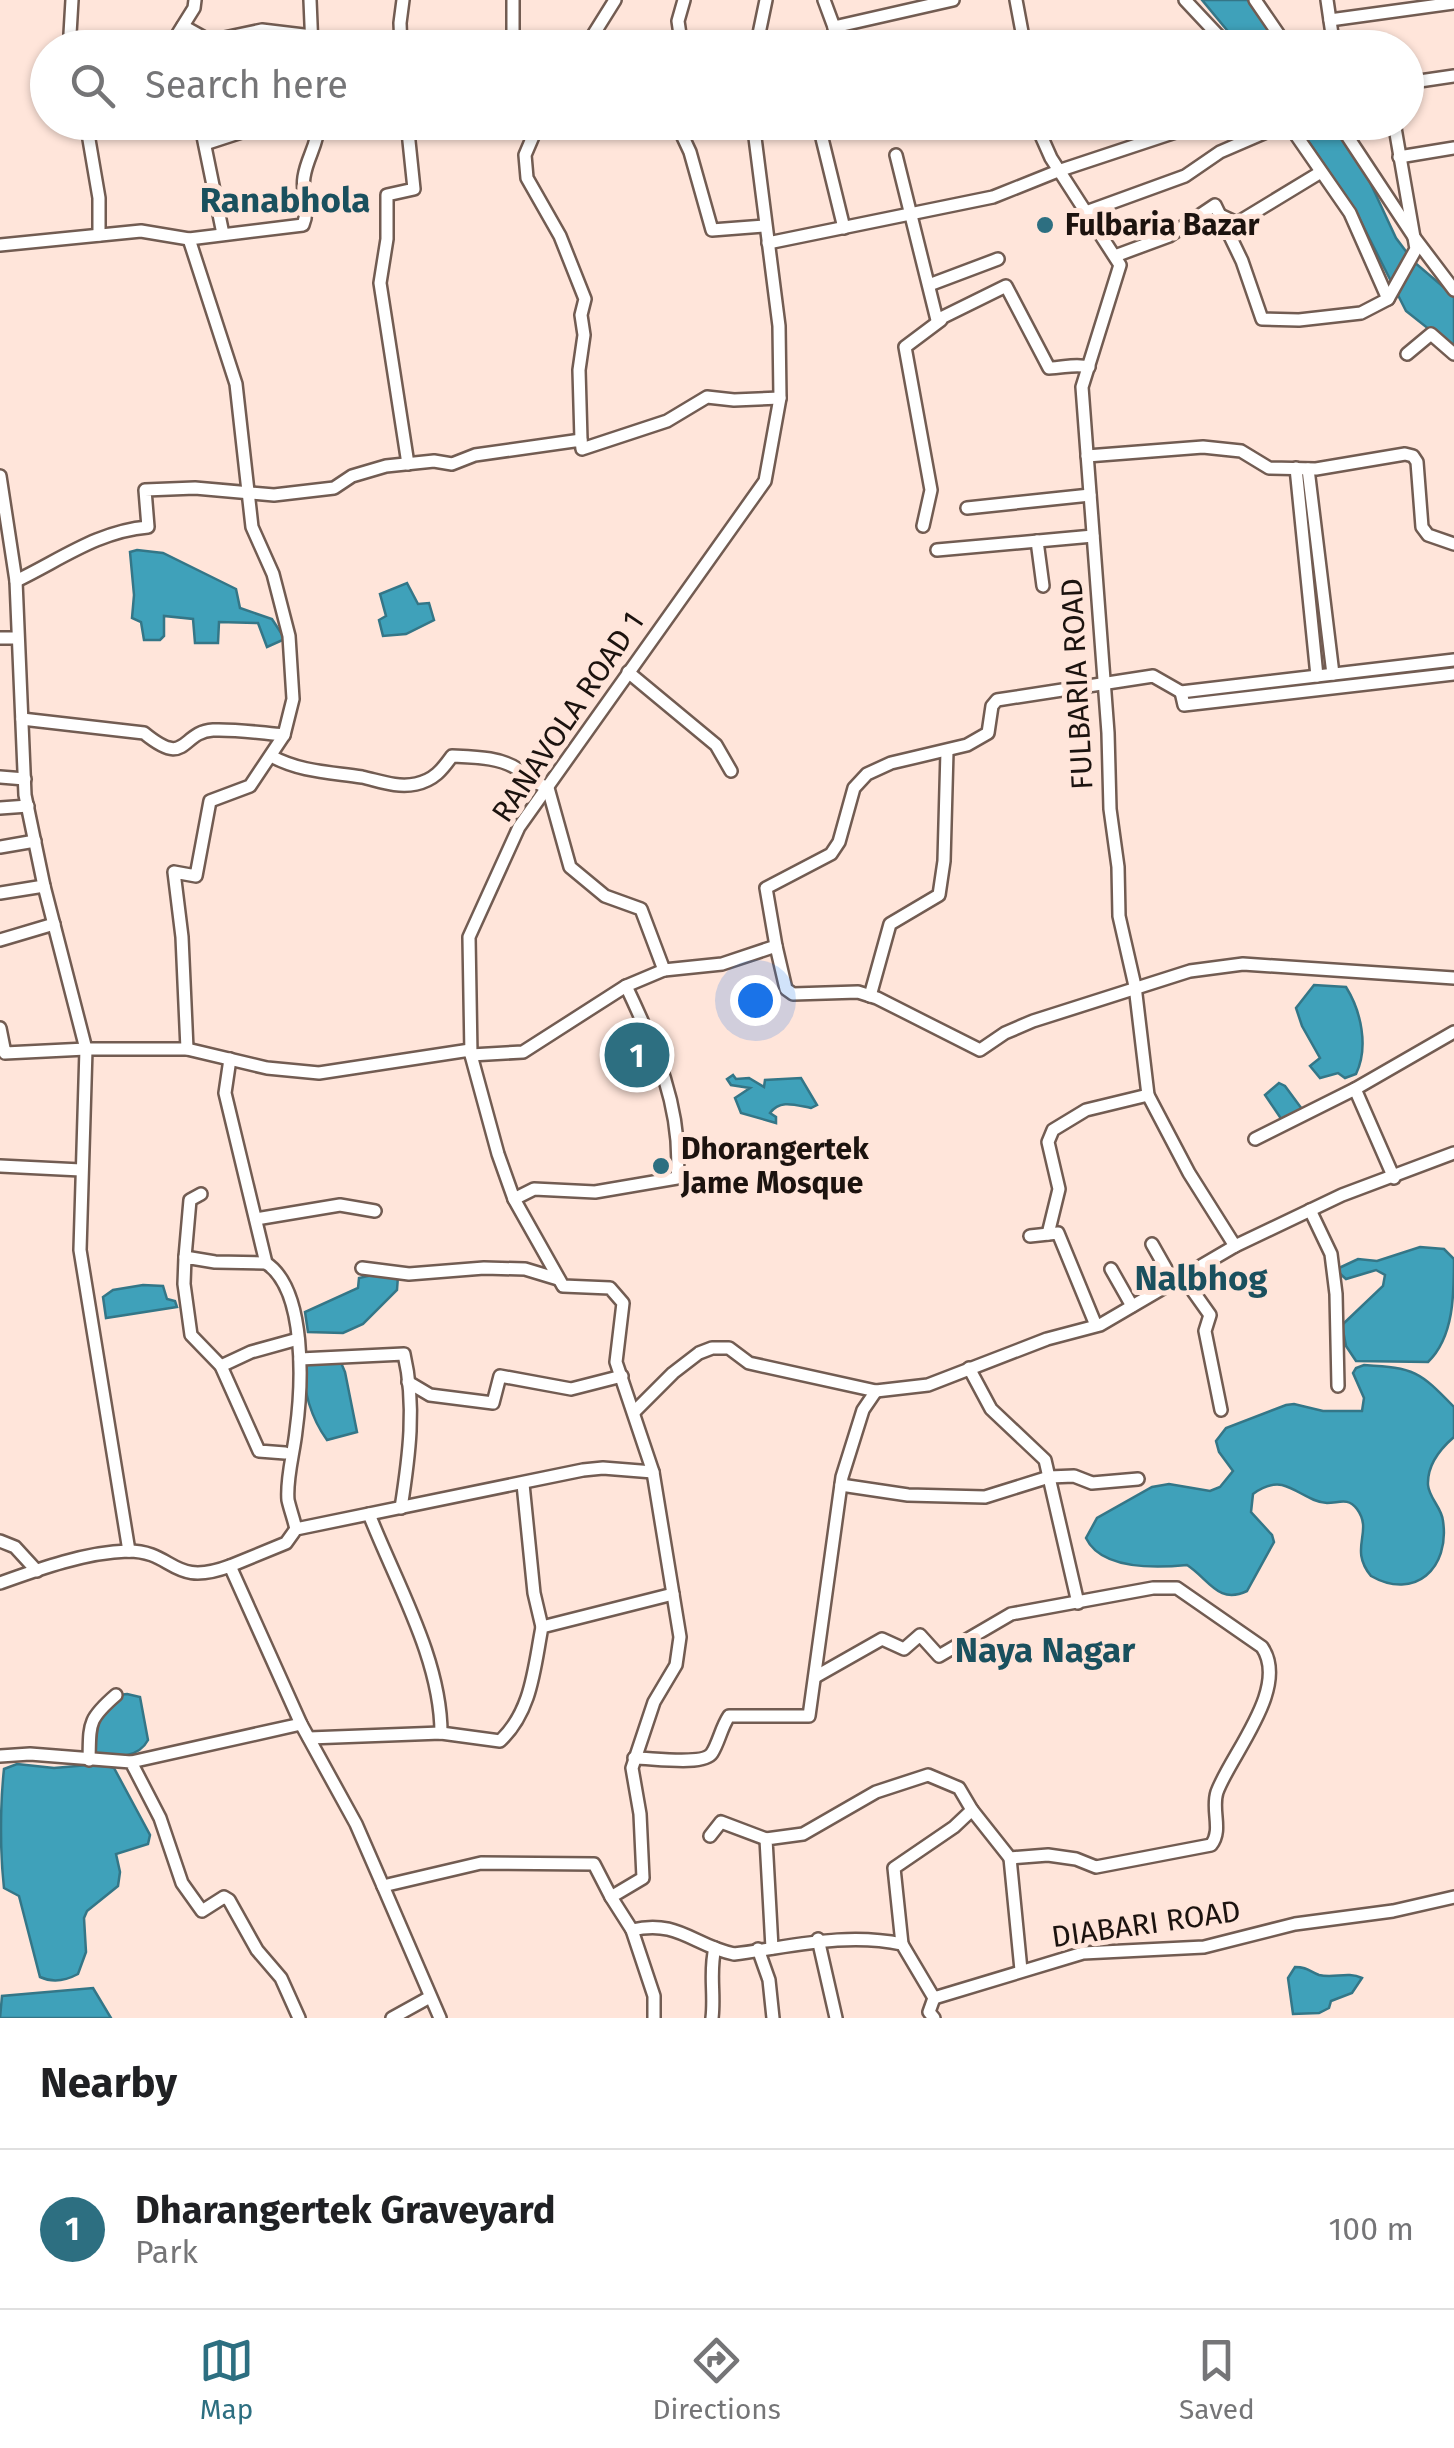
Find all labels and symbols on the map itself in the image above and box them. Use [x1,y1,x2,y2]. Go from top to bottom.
district label: Ranabhola [200,179,370,221]
place label: Fulbaria Bazar [1065,207,1260,243]
marker: Fulbaria Bazar [1034,214,1056,236]
street label: FULBARIA ROAD [1053,577,1101,791]
street label: RANAVOLA ROAD 1 [484,605,652,829]
your location [730,975,781,1026]
pin: 1 [604,1018,670,1092]
place label: Dhorangertek Jame Mosque [680,1131,869,1201]
marker: Dhorangertek Jame Mosque [650,1155,672,1177]
district label: Nalbhog [1134,1257,1268,1299]
district label: Naya Nagar [955,1629,1136,1671]
street label: DIABARI ROAD [1049,1893,1243,1955]

